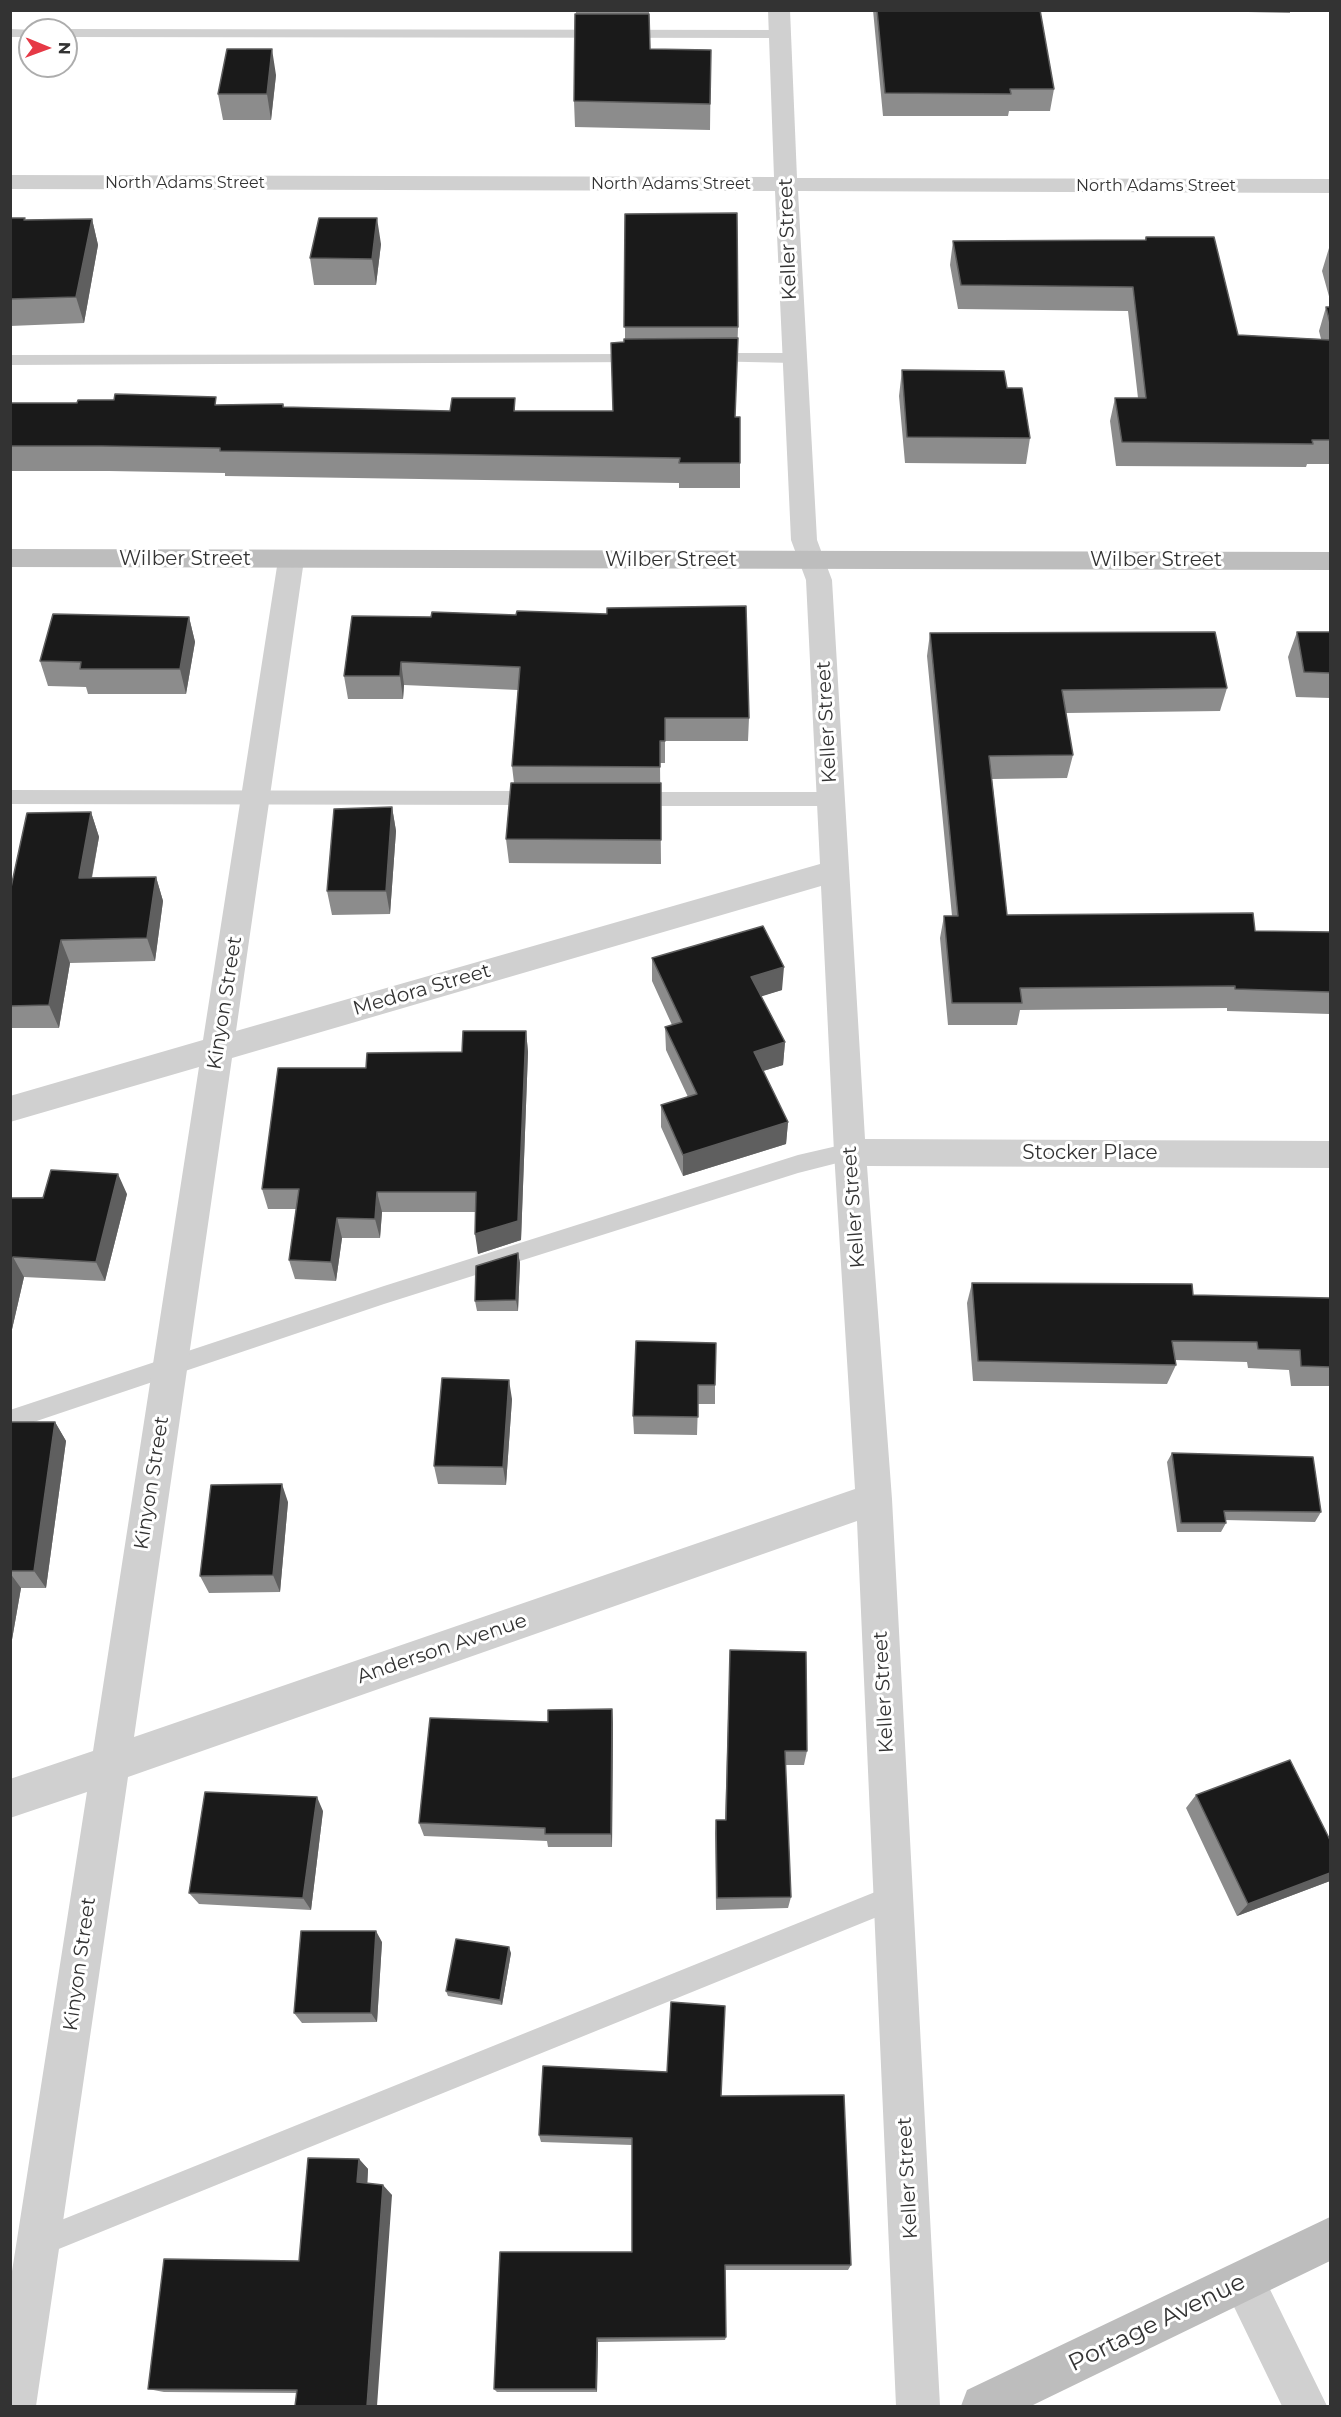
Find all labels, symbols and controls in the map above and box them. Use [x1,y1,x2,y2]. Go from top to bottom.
north arrow [18,18,78,78]
text: N [55,42,74,55]
street label: North Adams Street [105,173,265,193]
street label: North Adams Street [591,174,751,194]
street label: North Adams Street [1076,176,1236,196]
street label: Keller Street [774,177,802,301]
street label: Wilber Street [119,547,251,571]
street label: Wilber Street [605,548,737,572]
street label: Wilber Street [1090,548,1222,572]
street label: Keller Street [812,660,842,784]
street label: Kinyon Street [203,934,247,1072]
street label: Medora Street [350,959,494,1021]
street label: Stocker Place [1022,1141,1158,1165]
street label: Keller Street [838,1145,870,1269]
street label: Kinyon Street [130,1414,174,1552]
street label: Anderson Avenue [354,1609,530,1689]
street label: Keller Street [869,1630,899,1754]
street label: Kinyon Street [59,1895,101,2033]
street label: Keller Street [893,2116,923,2240]
street label: Portage Avenue [1064,2268,1250,2378]

